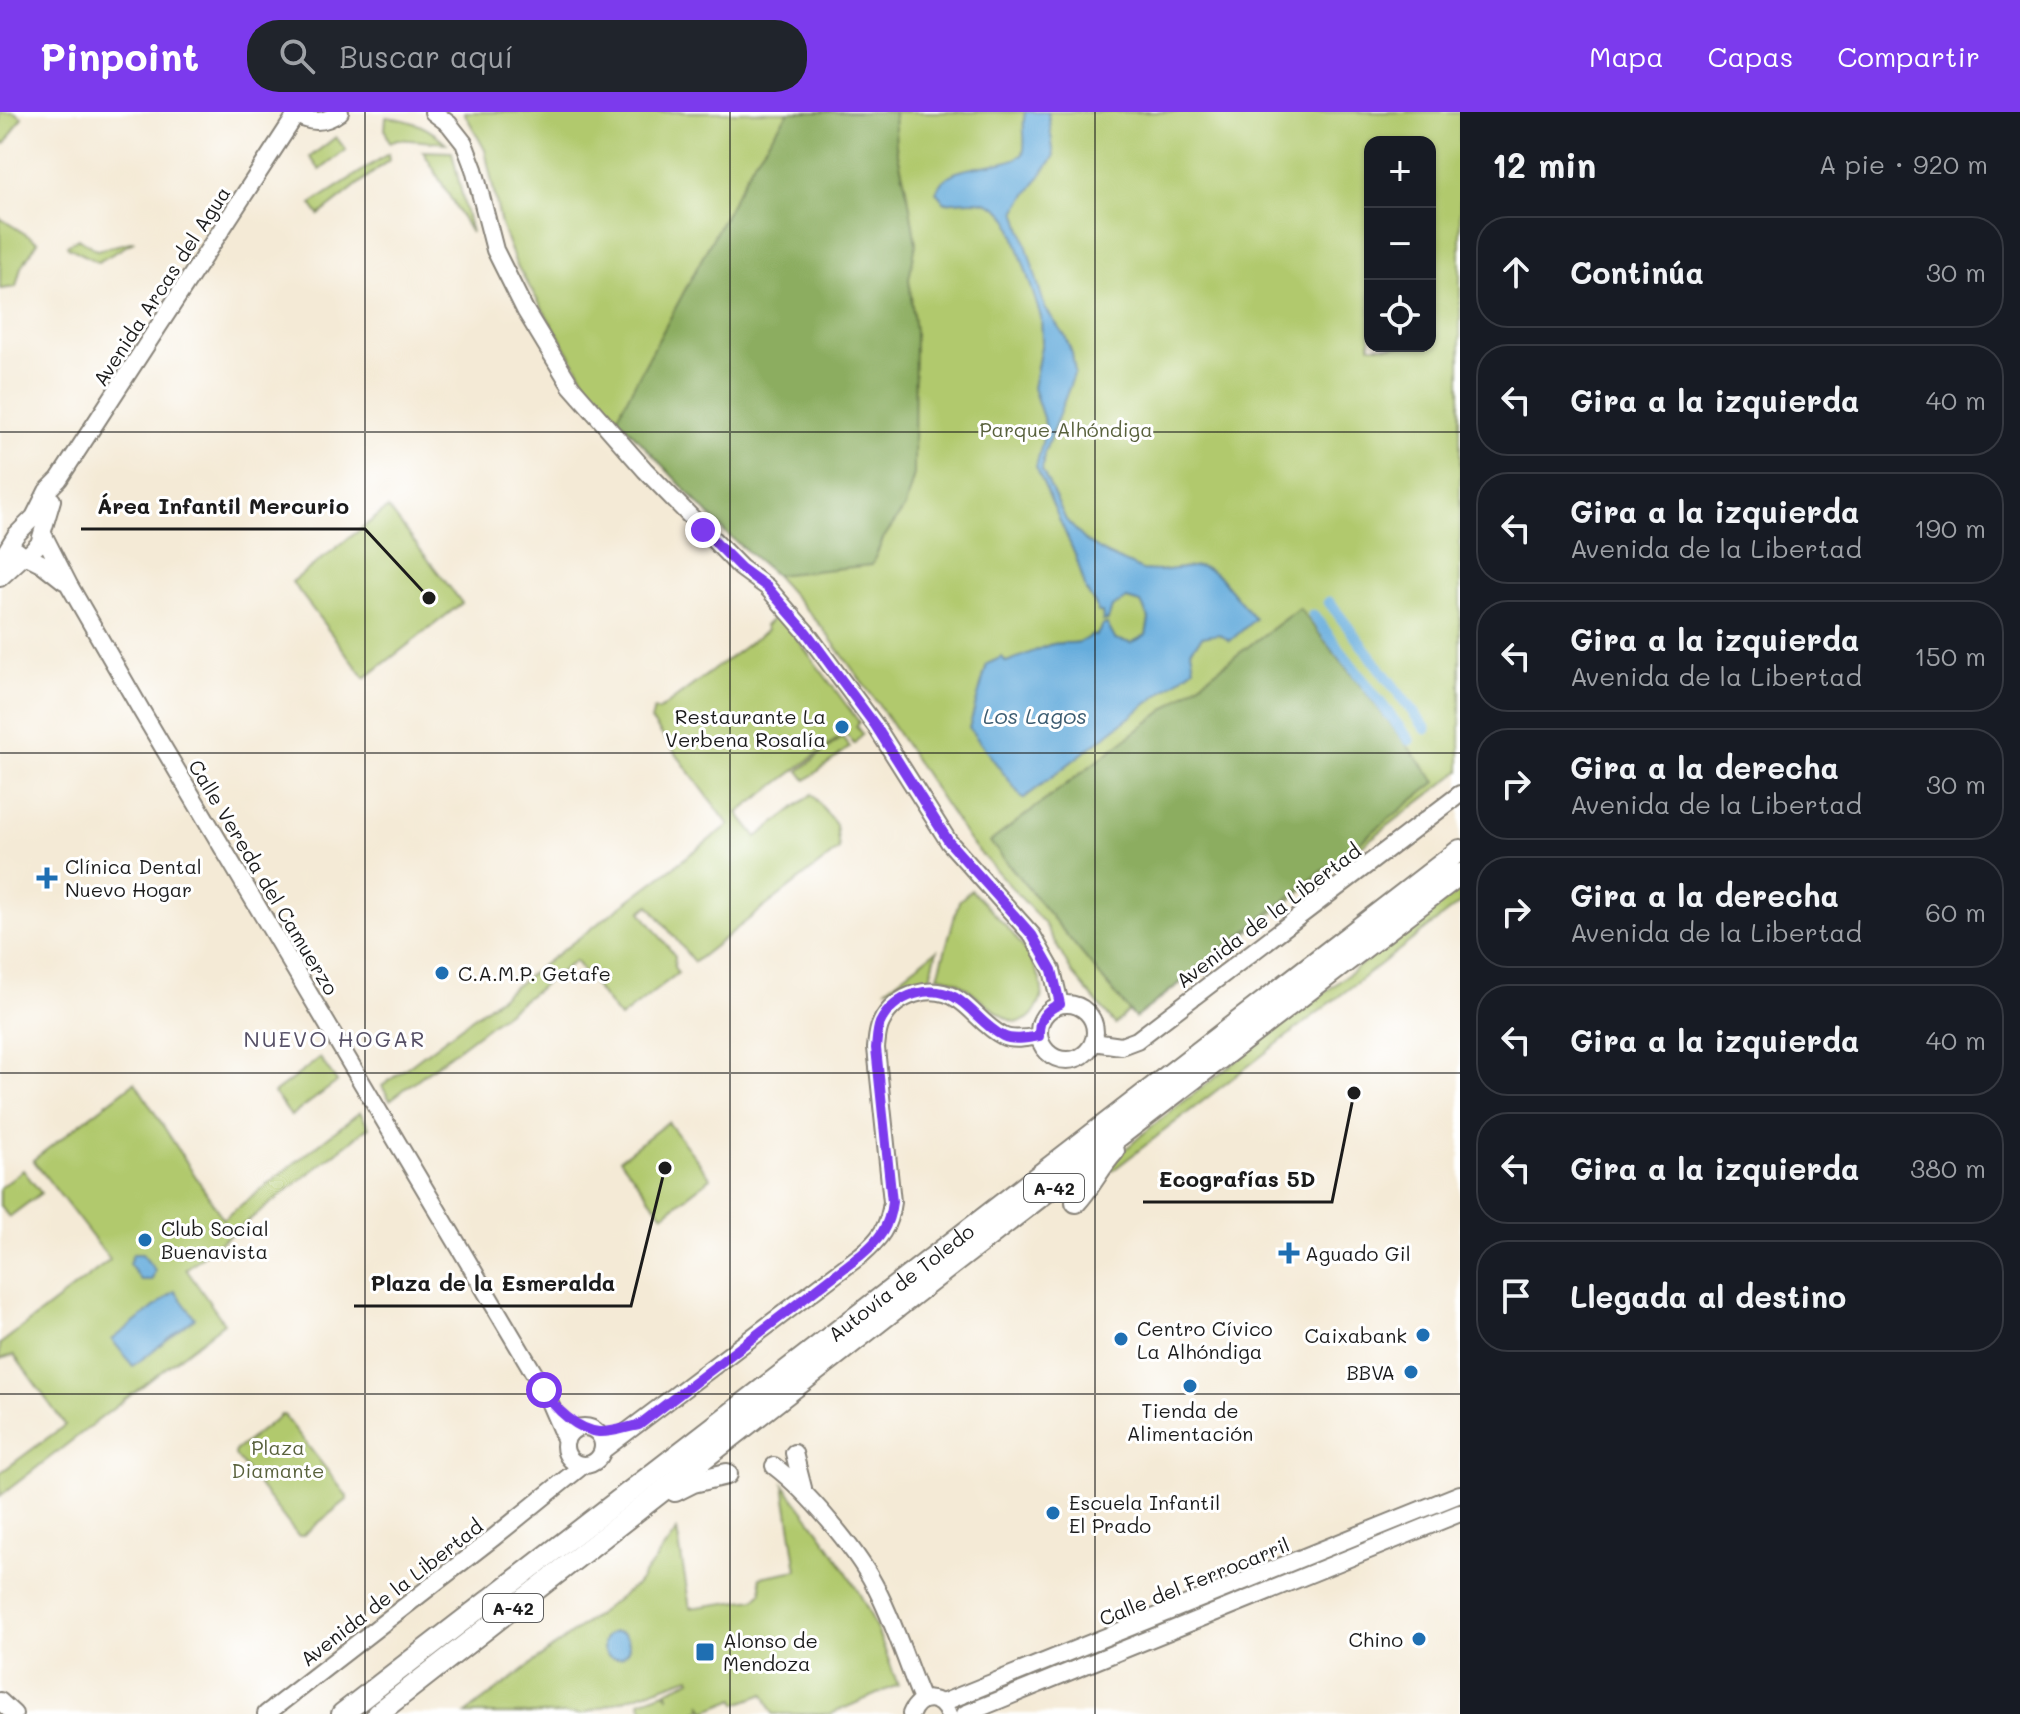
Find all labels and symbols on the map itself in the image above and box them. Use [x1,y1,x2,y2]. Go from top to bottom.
street label: Avenida Arcas del Agua [87,181,235,391]
park label: Parque Alhóndiga [979,416,1153,442]
callout: Área Infantil Mercurio [81,483,365,529]
text: Área Infantil Mercurio [97,491,349,520]
route end [685,512,721,548]
water label: Los Lagos [983,701,1087,730]
place label: Restaurante La Verbena Rosalía [665,703,826,752]
marker: Restaurante La Verbena Rosalía [833,718,851,736]
street label: Calle Vereda del Camuerzo [183,754,345,1000]
street label: Avenida de la Libertad [1170,837,1366,993]
place label: Clínica Dental Nuevo Hogar [65,853,202,902]
marker: Clínica Dental Nuevo Hogar [36,867,58,889]
place label: C.A.M.P. Getafe [458,960,611,986]
marker: C.A.M.P. Getafe [433,964,451,982]
district label: NUEVO HOGAR [244,1024,426,1053]
callout: Ecografías 5D [1143,1156,1332,1202]
text: Ecografías 5D [1159,1164,1315,1193]
road number: A-42 [1024,1174,1084,1202]
place label: Club Social Buenavista [161,1215,269,1264]
street label: Autovía de Toledo [822,1218,979,1347]
marker: Club Social Buenavista [136,1231,154,1249]
place label: Aguado Gil [1305,1240,1411,1266]
marker: Aguado Gil [1280,1244,1298,1262]
callout: Plaza de la Esmeralda [354,1260,631,1306]
text: Plaza de la Esmeralda [371,1268,615,1297]
place label: Centro Cívico La Alhóndiga [1137,1315,1273,1364]
place label: Caixabank [1305,1322,1407,1348]
marker: Caixabank [1414,1326,1432,1344]
marker: Centro Cívico La Alhóndiga [1112,1330,1130,1348]
place label: BBVA [1346,1359,1395,1385]
marker: BBVA [1402,1363,1420,1381]
route start [526,1372,562,1408]
marker: Tienda de Alimentación [1181,1377,1199,1395]
place label: Tienda de Alimentación [1127,1397,1253,1446]
park label: Plaza Diamante [232,1434,324,1483]
place label: Escuela Infantil El Prado [1069,1489,1220,1538]
marker: Escuela Infantil El Prado [1044,1504,1062,1522]
street label: Avenida de la Libertad [294,1513,488,1671]
street label: Calle del Ferrocarril [1095,1531,1293,1631]
road number: A-42 [483,1594,543,1622]
place label: Chino [1348,1626,1403,1652]
place label: Alonso de Mendoza [723,1627,818,1676]
marker: Chino [1410,1630,1428,1648]
marker: Alonso de Mendoza [694,1641,716,1663]

